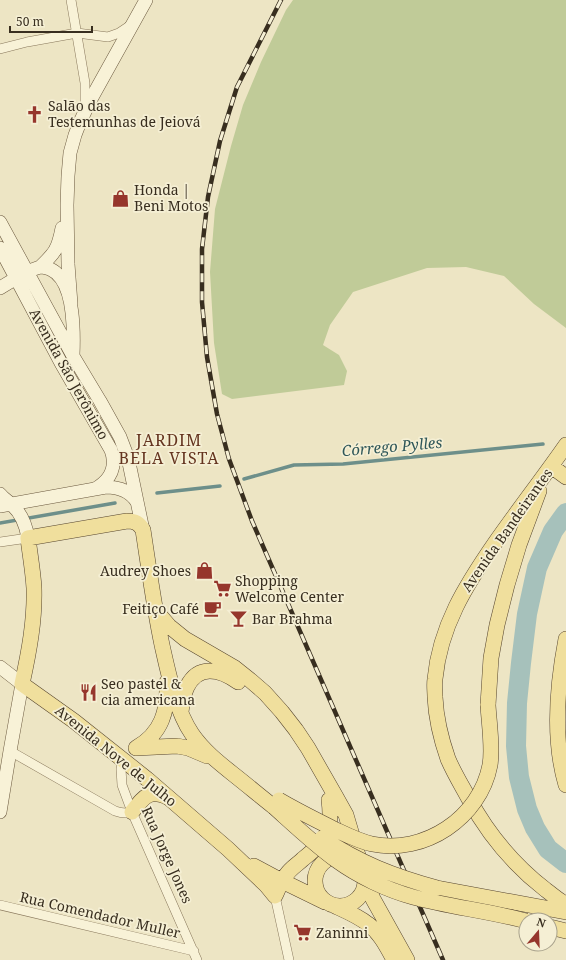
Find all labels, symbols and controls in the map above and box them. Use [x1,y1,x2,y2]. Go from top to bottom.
scale bar [10,8,92,34]
text: 50 m [16,13,44,30]
place label: Salão das Testemunhas de Jeiová [48,96,201,131]
church icon: Salão das Testemunhas de Jeiová [25,104,45,124]
place label: Honda | Beni Motos [134,180,208,215]
shop icon: Honda | Beni Motos [111,188,131,208]
street label: Avenida São Jerônimo [25,305,113,443]
district label: JARDIM BELA VISTA [118,429,220,469]
water label: Córrego Pylles [341,432,443,460]
street label: Avenida Bandeirantes [457,464,556,595]
place label: Audrey Shoes [100,561,191,580]
shop icon: Audrey Shoes [194,561,214,581]
place label: Shopping Welcome Center [235,571,345,606]
supermarket icon: Shopping Welcome Center [212,579,232,599]
place label: Feitiço Café [122,599,199,618]
cafe icon: Feitiço Café [202,599,222,619]
bar icon: Bar Brahma [229,609,249,629]
place label: Bar Brahma [252,609,333,628]
place label: Seo pastel & cia americana [101,674,195,709]
restaurant icon: Seo pastel & cia americana [78,682,98,702]
street label: Avenida Nove de Julho [52,701,181,811]
street label: Rua Jorge Jones [138,803,197,906]
street label: Rua Comendador Muller [18,887,183,942]
north arrow [518,912,558,952]
text: N [535,914,548,931]
supermarket icon: Zaninni [293,923,313,943]
place label: Zaninni [316,923,369,942]

